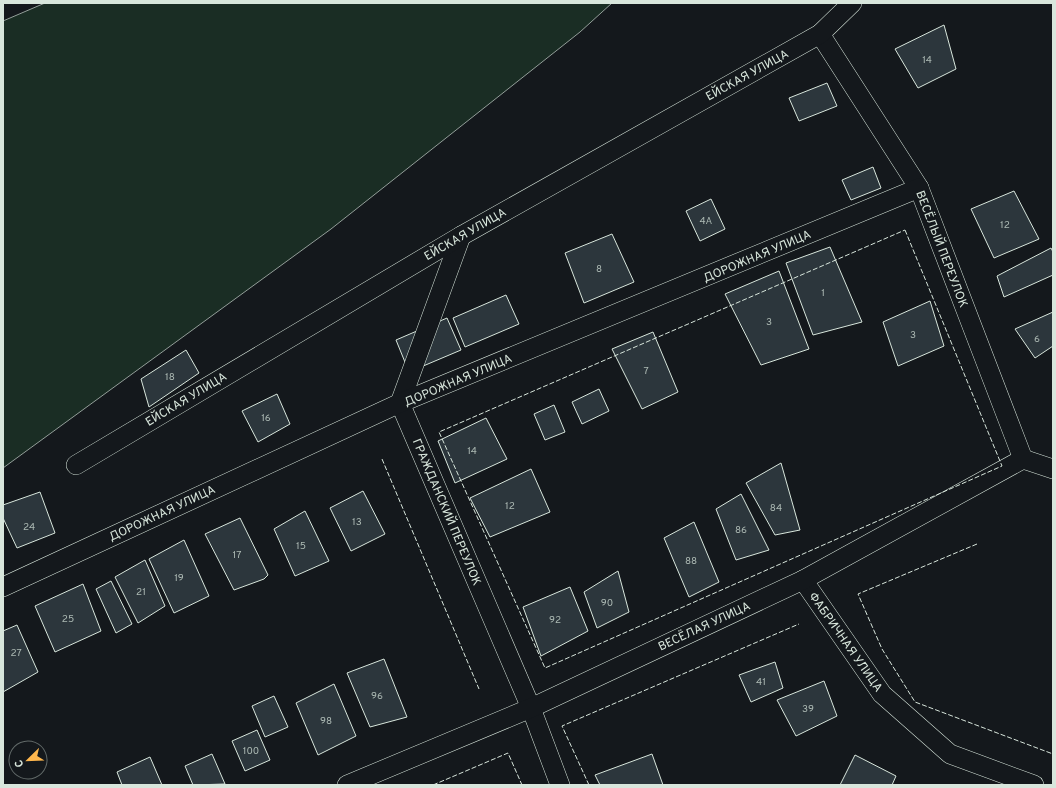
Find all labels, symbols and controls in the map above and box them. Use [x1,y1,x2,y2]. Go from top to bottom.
street label: ЕЙСКАЯ УЛИЦА [703,47,792,105]
house number: 14 [922,54,932,67]
street label: ВЕСЁЛЫЙ ПЕРЕУЛОК [911,189,971,310]
street label: ЕЙСКАЯ УЛИЦА [422,205,509,265]
house number: 4А [700,215,713,228]
house number: 12 [1000,219,1010,232]
street label: ДОРОЖНАЯ УЛИЦА [701,227,814,287]
house number: 8 [596,263,602,276]
house number: 1 [821,287,825,300]
house number: 3 [766,316,772,329]
house number: 3 [910,329,916,342]
house number: 6 [1034,333,1040,346]
street label: ДОРОЖНАЯ УЛИЦА [402,351,515,411]
house number: 7 [643,365,649,378]
street label: ЕЙСКАЯ УЛИЦА [143,369,230,430]
house number: 18 [165,371,175,384]
house number: 16 [261,412,271,425]
street label: ГРАЖДАНСКИЙ ПЕРЕУЛОК [408,436,484,588]
house number: 14 [467,445,477,458]
street label: ДОРОЖНАЯ УЛИЦА [107,482,218,546]
house number: 12 [505,500,515,513]
house number: 84 [770,502,782,515]
house number: 13 [352,516,362,529]
house number: 24 [23,521,35,534]
house number: 86 [735,524,747,537]
house number: 15 [296,540,306,553]
house number: 17 [233,549,241,562]
house number: 88 [685,555,697,568]
house number: 19 [174,572,184,585]
house number: 21 [136,586,146,599]
street label: ФАБРИЧНАЯ УЛИЦА [805,590,886,696]
house number: 90 [601,597,613,610]
street label: ВЕСЁЛАЯ УЛИЦА [656,599,753,655]
house number: 25 [62,613,74,626]
house number: 92 [549,614,561,627]
house number: 27 [10,647,22,660]
house number: 41 [756,676,766,689]
house number: 96 [371,690,383,703]
house number: 39 [802,703,814,716]
house number: 98 [320,715,332,728]
north arrow [8,740,48,780]
house number: 100 [243,745,259,758]
text: С [12,758,28,769]

